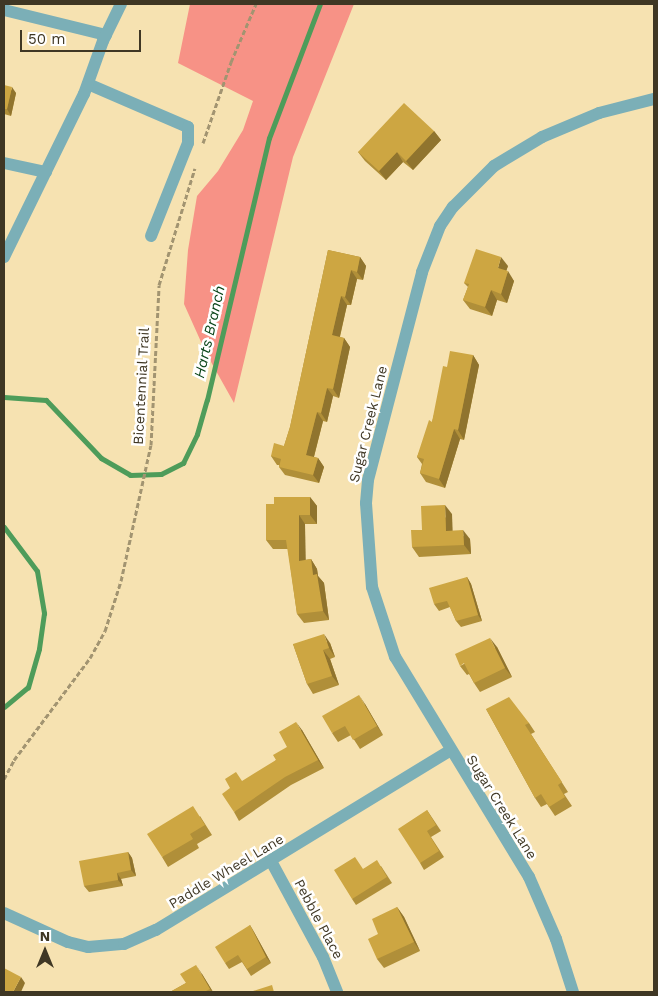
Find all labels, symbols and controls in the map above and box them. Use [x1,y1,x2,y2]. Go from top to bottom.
scale bar [22,20,144,52]
text: 50 m [28,30,65,48]
water label: Harts Branch [191,284,229,380]
street label: Bicentennial Trail [130,327,152,445]
street label: Sugar Creek Lane [345,364,391,484]
street label: Sugar Creek Lane [463,751,541,863]
street label: Paddle Wheel Lane [165,830,287,912]
street label: Pebble Place [291,876,347,962]
north arrow [20,926,70,976]
text: N [40,928,50,944]

